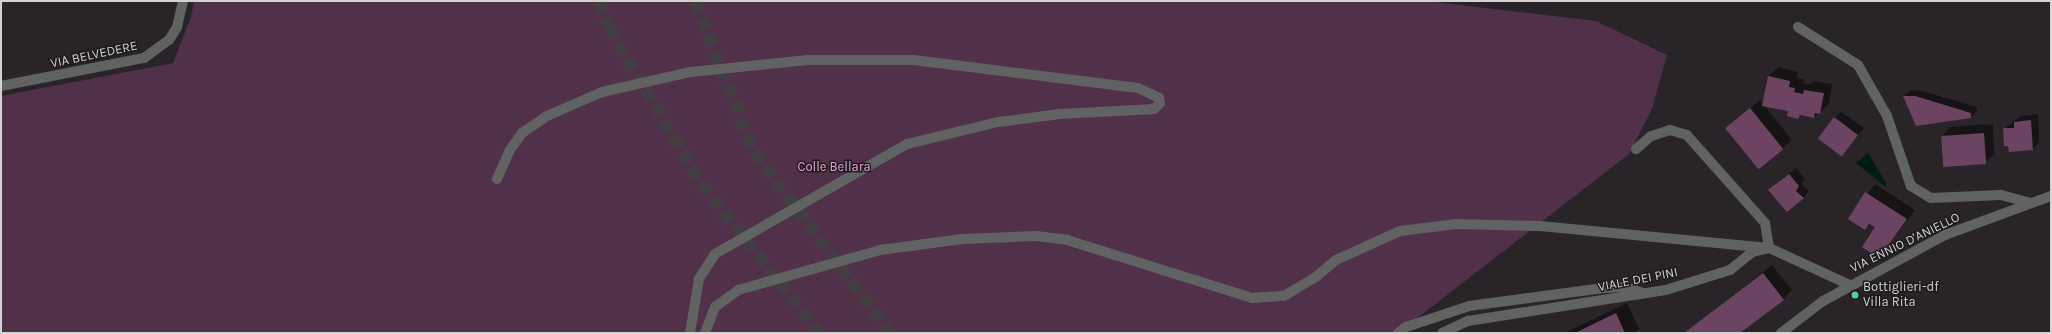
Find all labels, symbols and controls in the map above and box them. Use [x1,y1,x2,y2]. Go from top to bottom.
street label: VIA BELVEDERE [49,38,139,72]
park label: Colle Bellara [797,159,871,175]
street label: VIA ENNIO D'ANIELLO [1848,210,1962,276]
street label: VIALE DEI PINI [1597,265,1679,295]
place label: Bottiglieri-df Villa Rita [1863,280,1939,311]
marker: Bottiglieri-df Villa Rita [1850,290,1860,300]

